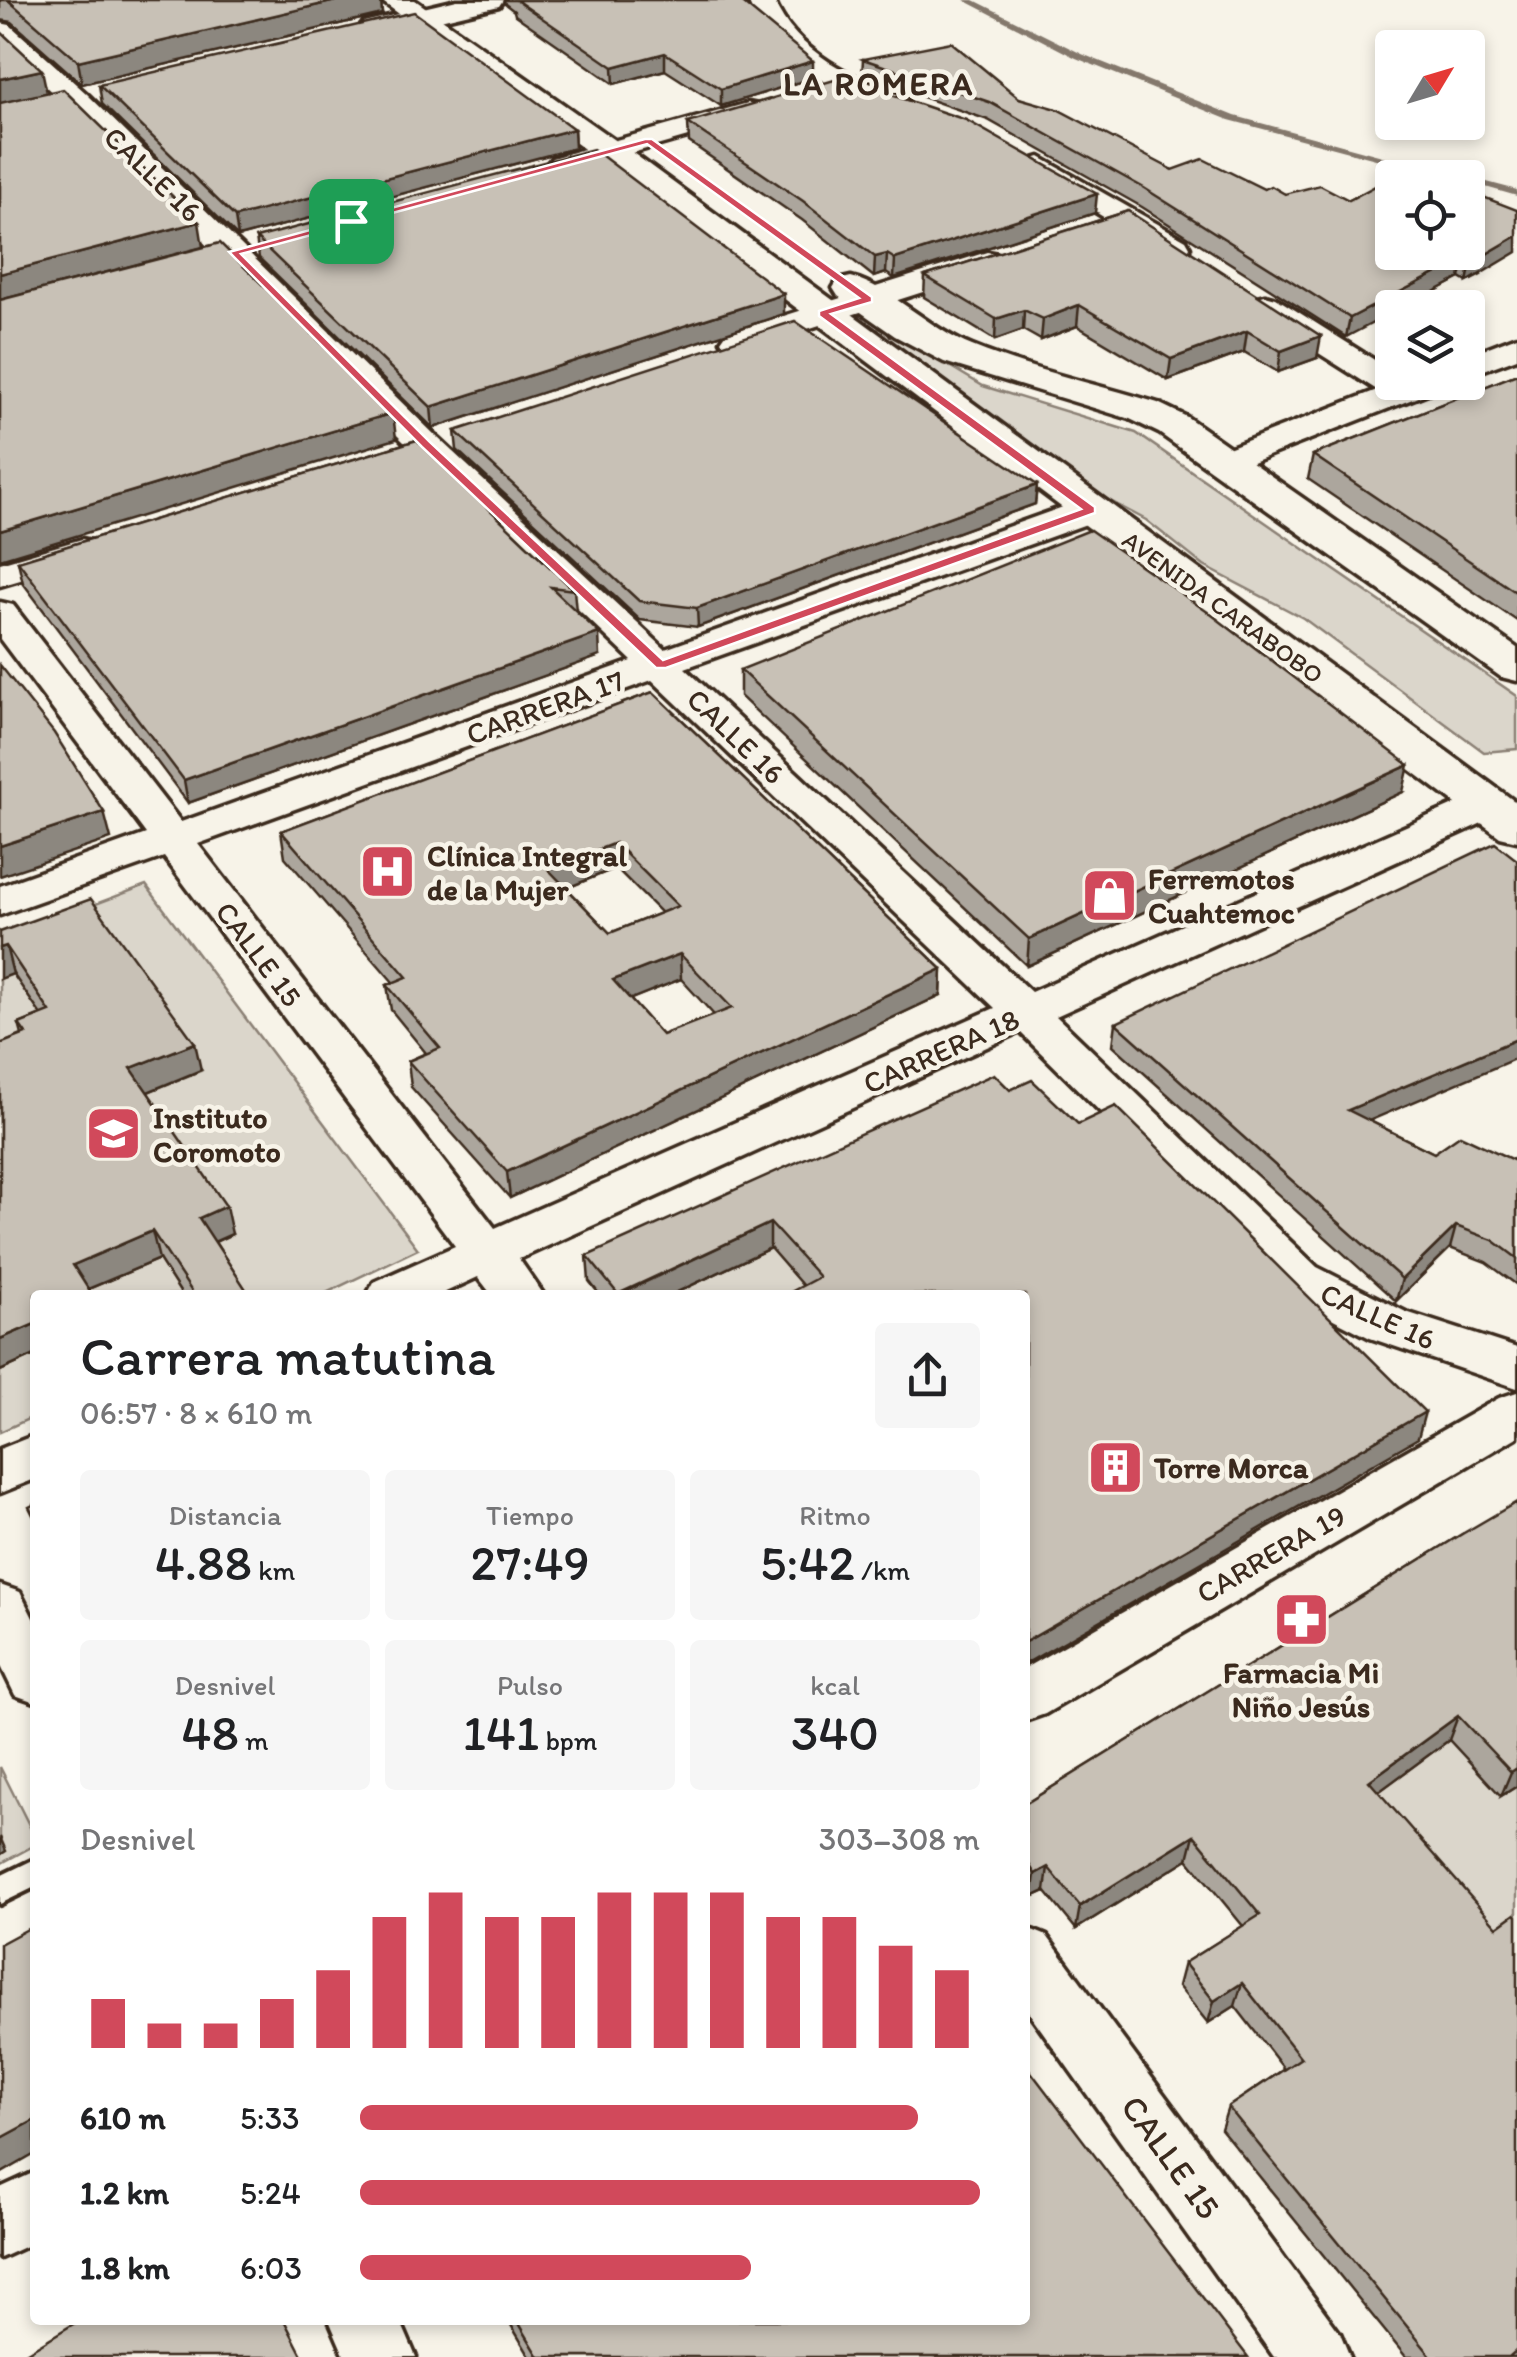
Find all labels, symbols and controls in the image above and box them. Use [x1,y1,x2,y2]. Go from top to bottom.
north arrow [1375,30,1485,140]
map controls [1375,30,1485,400]
district label: LA ROMERA [783,65,975,103]
street label: CALLE 16 [96,118,210,230]
button: locate [1375,160,1485,270]
pin [309,179,394,264]
icon: arrive [324,194,379,249]
button: layers [1375,290,1485,400]
street label: AVENIDA CARABOBO [1117,524,1329,690]
street label: CARRERA 17 [461,661,629,753]
street label: CALLE 16 [679,680,793,792]
place label: Clínica Integral de la Mujer [427,837,627,908]
hospital icon: Clínica Integral de la Mujer [358,842,418,902]
place label: Ferremotos Cuahtemoc [1148,860,1295,931]
shop icon: Ferremotos Cuahtemoc [1079,865,1139,925]
street label: CALLE 15 [208,894,310,1014]
street label: CARRERA 18 [857,1000,1025,1102]
place label: Instituto Coromoto [153,1099,281,1170]
school or university icon: Instituto Coromoto [84,1104,144,1164]
street label: CALLE 16 [1315,1274,1441,1358]
text: Carrera matutina [80,1323,495,1389]
button: share [875,1323,980,1428]
text: 06:57 · 8 × 610 m [80,1394,312,1432]
building icon: Torre Morca [1085,1437,1145,1497]
place label: Torre Morca [1153,1449,1309,1486]
street label: CARRERA 19 [1190,1496,1352,1612]
text: Distancia [168,1498,282,1532]
text: Tiempo [486,1498,574,1532]
text: Ritmo [799,1498,871,1532]
text: 4.88 [155,1532,252,1593]
text: 27:49 [470,1532,590,1593]
text: 5:42 [760,1532,855,1593]
text: km [252,1553,295,1587]
text: /km [855,1553,910,1587]
pharmacy icon: Farmacia Mi Niño Jesús [1271,1590,1331,1650]
place label: Farmacia Mi Niño Jesús [1223,1654,1379,1725]
text: Desnivel [175,1668,275,1702]
text: Pulso [497,1668,563,1702]
text: kcal [810,1668,860,1702]
text: 48 [181,1702,239,1763]
text: 141 [463,1702,539,1763]
text: 340 [791,1702,879,1763]
text: m [239,1723,269,1757]
text: bpm [539,1723,597,1757]
text: Desnivel [80,1820,195,1858]
text: 303–308 m [819,1820,980,1858]
street label: CALLE 15 [1112,2087,1230,2227]
text: 610 m [80,2099,166,2137]
text: 5:33 [240,2099,300,2137]
text: 1.2 km [80,2174,169,2212]
text: 5:24 [240,2174,301,2212]
text: 1.8 km [80,2249,170,2287]
text: 6:03 [240,2249,302,2287]

